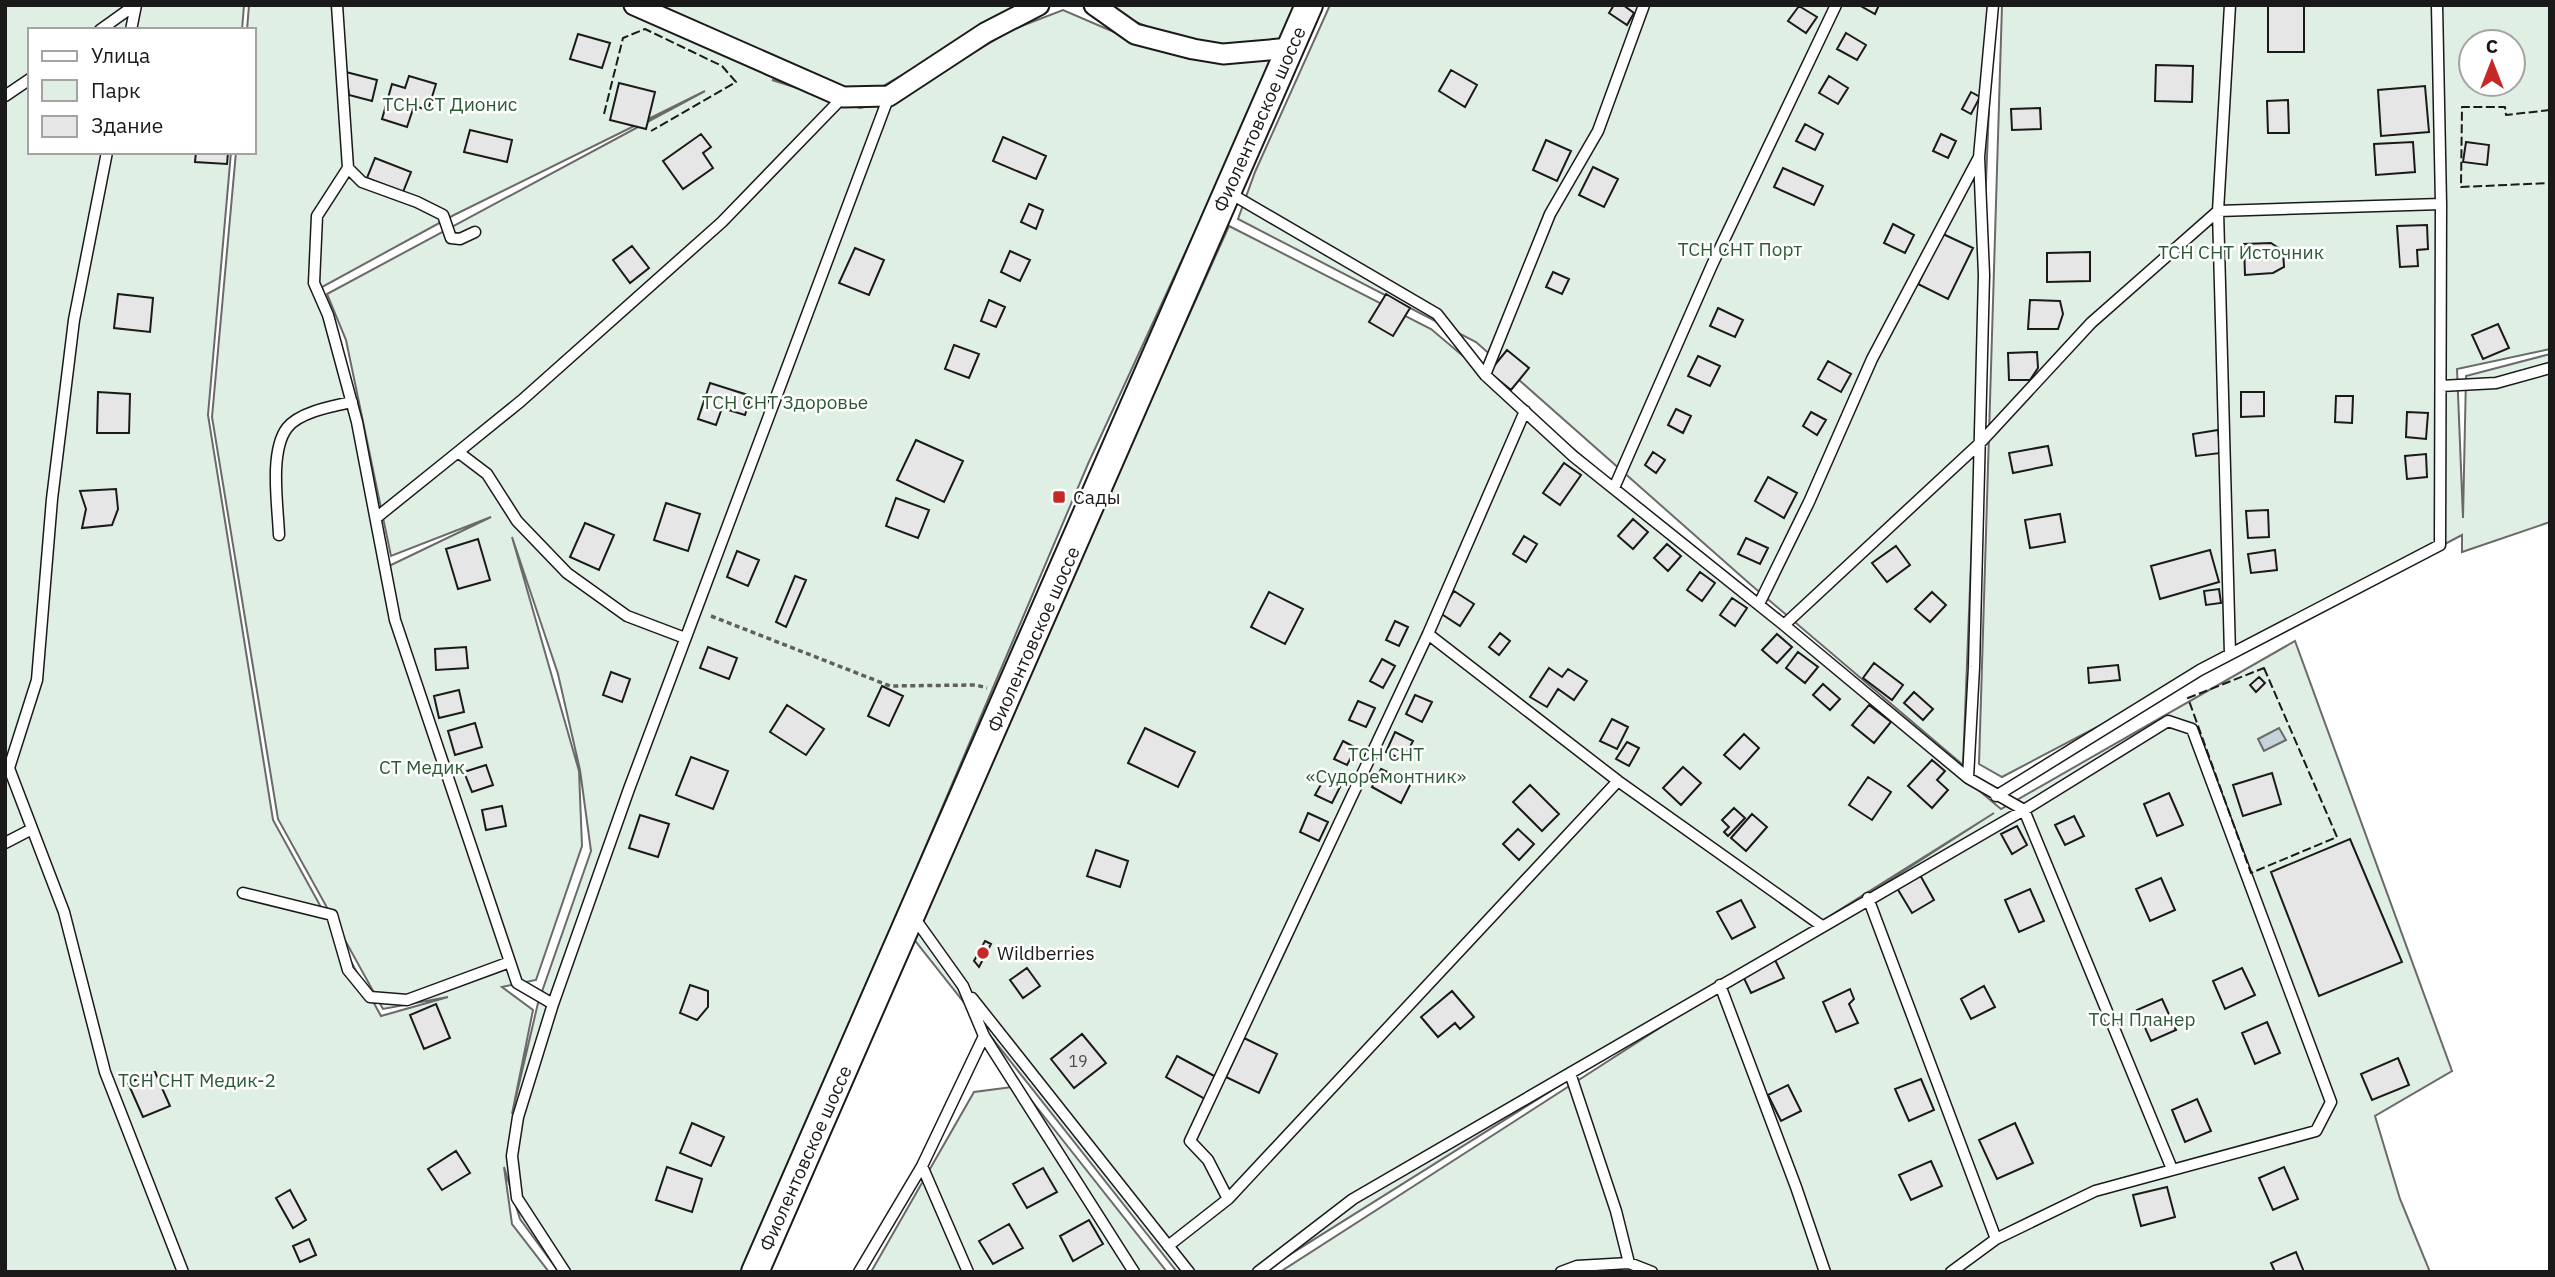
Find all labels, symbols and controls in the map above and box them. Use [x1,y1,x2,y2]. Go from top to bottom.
street label: Фиолентовское шоссе [1207,23,1311,215]
legend [28,28,256,154]
north arrow [2457,28,2527,98]
text: С [2486,34,2498,58]
text: Улица [91,41,150,69]
text: Парк [91,76,141,104]
park label: ТСН СТ Дионис [383,92,518,116]
text: Здание [91,111,163,139]
park label: ТСН СНТ Порт [1678,237,1802,261]
park label: ТСН СНТ Источник [2158,240,2324,264]
park label: ТСН СНТ Здоровье [702,390,868,414]
place label: Сады [1073,485,1120,509]
marker: Сады [1051,489,1067,505]
street label: Фиолентовское шоссе [981,543,1085,735]
park label: ТСН СНТ «Судоремонтник» [1306,742,1467,788]
park label: СТ Медик [379,755,465,779]
place label: Wildberries [997,941,1095,965]
marker: Wildberries [975,945,991,961]
park label: ТСН Планер [2089,1007,2195,1031]
house number: 19 [1068,1051,1088,1071]
street label: Фиолентовское шоссе [753,1062,857,1254]
park label: ТСН СНТ Медик-2 [118,1068,276,1092]

